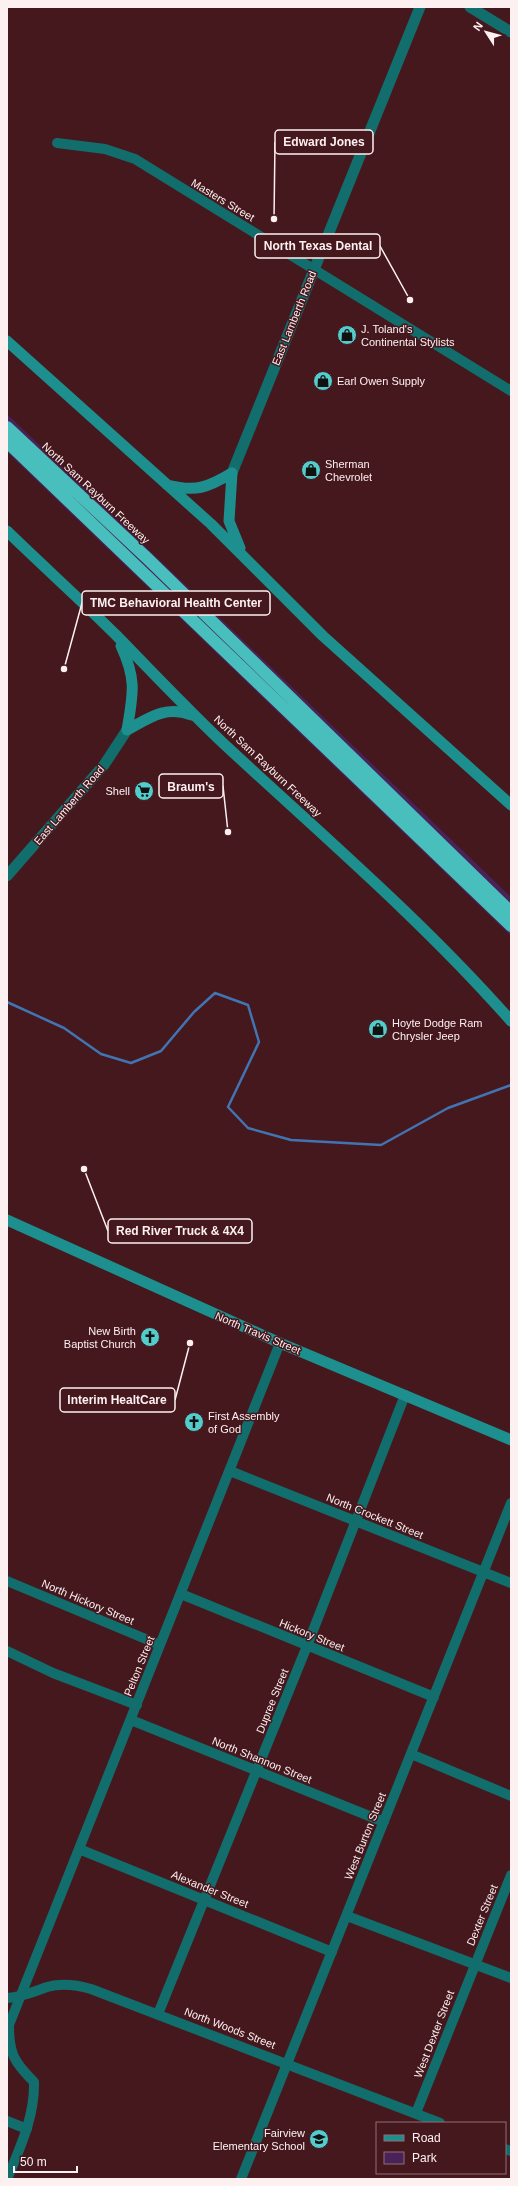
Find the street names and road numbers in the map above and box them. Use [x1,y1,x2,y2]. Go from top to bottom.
street label: Masters Street [189,176,257,224]
street label: East Lamberth Road [270,269,318,367]
street label: North Sam Rayburn Freeway [40,440,153,546]
street label: North Sam Rayburn Freeway [212,713,325,819]
street label: East Lamberth Road [31,763,107,847]
street label: North Travis Street [213,1310,303,1356]
street label: North Crockett Street [325,1491,425,1541]
street label: North Hickory Street [40,1577,136,1627]
street label: Hickory Street [278,1616,346,1654]
street label: Pelton Street [122,1634,156,1698]
street label: Dupree Street [254,1667,290,1735]
street label: North Shannon Street [210,1735,314,1785]
street label: West Burton Street [342,1791,388,1881]
street label: Alexander Street [170,1868,250,1910]
street label: Dexter Street [464,1883,500,1947]
street label: West Dexter Street [412,1989,456,2079]
street label: North Woods Street [183,2005,277,2051]

